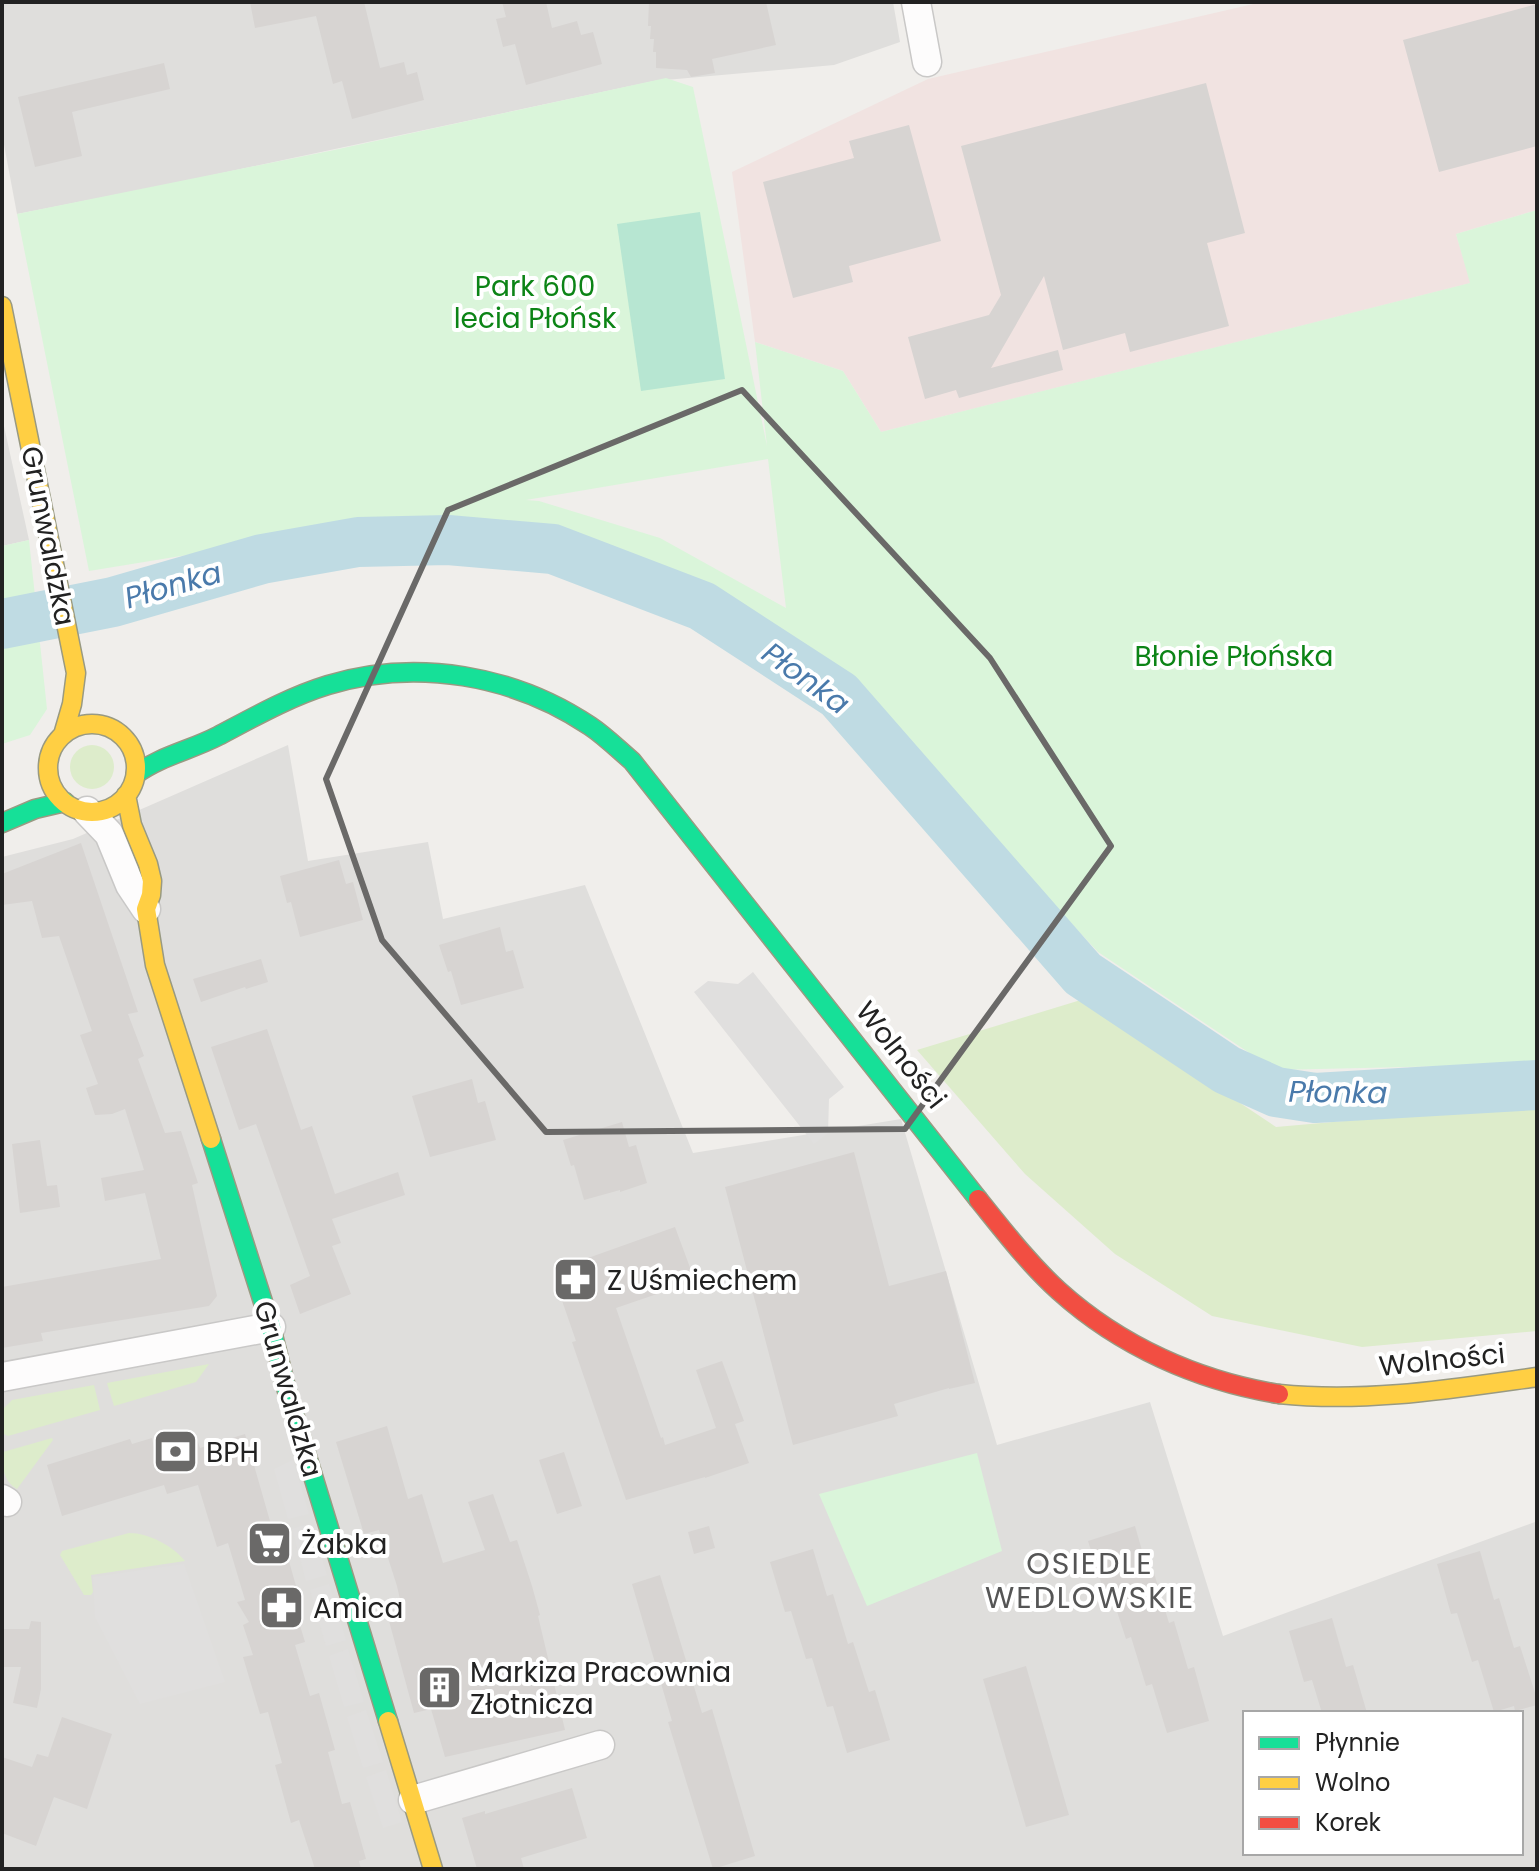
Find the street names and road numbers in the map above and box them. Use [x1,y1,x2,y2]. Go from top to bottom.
street label: Grunwaldzka [12,443,84,629]
street label: Wolności [847,993,955,1117]
street label: Grunwaldzka [244,1296,332,1482]
street label: Wolności [1377,1334,1507,1386]

